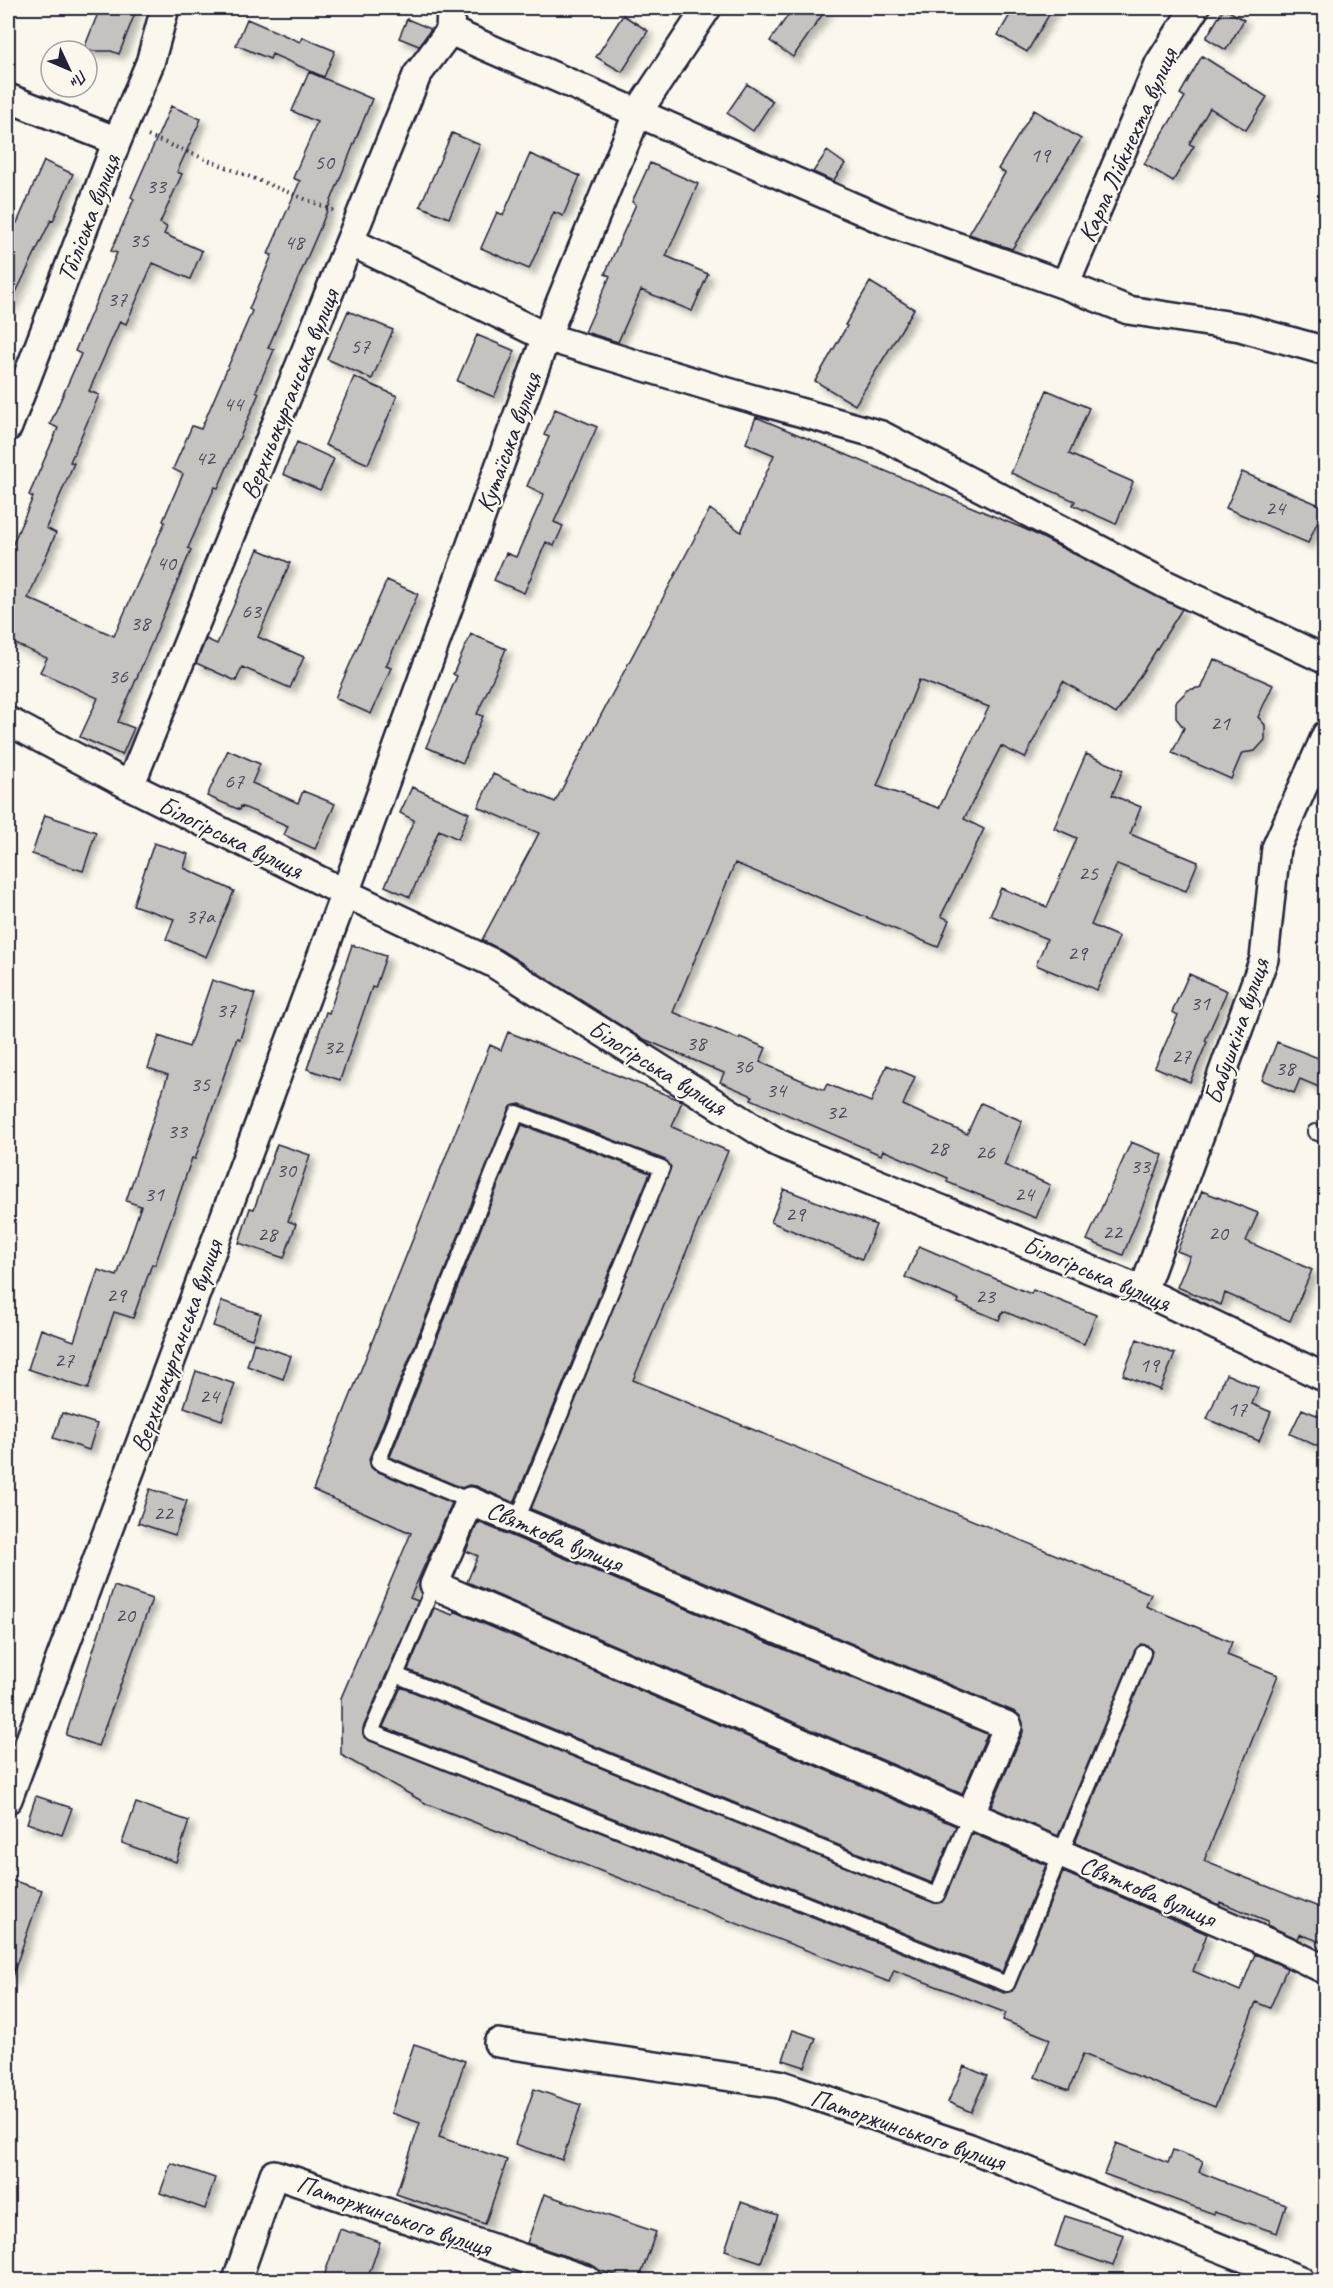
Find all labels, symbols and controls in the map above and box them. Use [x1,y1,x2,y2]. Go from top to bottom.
north arrow [39,39,99,99]
street label: Карла Лібкнехта вулиця [1070,41,1186,247]
text: Пн [65,66,92,92]
house number: 19 [1030,141,1052,169]
street label: Тбіліська вулиця [49,148,129,287]
house number: 50 [314,148,336,176]
house number: 33 [146,172,168,200]
house number: 35 [129,226,150,254]
house number: 48 [284,228,306,256]
street label: Верхньокурганська вулиця [232,283,347,504]
house number: 37 [107,285,128,313]
house number: 57 [350,332,371,360]
street label: Кутаїська вулиця [468,366,550,517]
house number: 44 [223,390,245,418]
house number: 42 [195,444,217,472]
house number: 24 [1265,494,1287,522]
house number: 40 [156,549,178,577]
house number: 63 [241,597,263,625]
house number: 38 [130,609,152,637]
house number: 36 [108,662,129,690]
house number: 21 [1210,709,1231,737]
house number: 67 [224,767,245,795]
street label: Білогірська вулиця [153,788,310,887]
house number: 25 [1078,859,1099,887]
house number: 37а [185,902,216,930]
house number: 29 [1067,939,1089,967]
street label: Бабушкіна вулиця [1196,952,1277,1109]
house number: 31 [1190,989,1211,1017]
house number: 37 [216,996,237,1024]
street label: Білогірська вулиця [583,1012,734,1124]
house number: 38 [686,1029,708,1057]
house number: 32 [323,1033,345,1061]
house number: 27 [1171,1042,1192,1070]
house number: 36 [733,1052,754,1080]
house number: 38 [1275,1054,1297,1082]
house number: 35 [190,1070,211,1098]
house number: 34 [766,1076,788,1104]
house number: 32 [826,1098,848,1126]
house number: 33 [167,1117,189,1145]
house number: 28 [928,1134,950,1162]
house number: 26 [975,1138,996,1166]
house number: 33 [1130,1152,1152,1180]
house number: 30 [276,1156,298,1184]
house number: 31 [144,1180,165,1208]
house number: 24 [1014,1180,1036,1208]
house number: 29 [785,1200,807,1228]
house number: 22 [1102,1218,1124,1246]
house number: 20 [1208,1219,1230,1247]
house number: 28 [257,1220,279,1248]
street label: Білогірська вулиця [1018,1228,1177,1320]
street label: Верхньокурганська вулиця [123,1234,231,1457]
house number: 29 [106,1281,128,1309]
house number: 23 [975,1282,997,1310]
house number: 27 [54,1346,75,1374]
house number: 19 [1139,1351,1161,1379]
house number: 24 [199,1382,221,1410]
house number: 17 [1227,1395,1248,1423]
street label: Святкова вулиця [482,1493,630,1581]
house number: 22 [153,1499,175,1527]
house number: 20 [115,1601,137,1629]
street label: Святкова вулиця [1075,1848,1223,1936]
street label: Паторжинського вулиця [806,2081,1011,2179]
street label: Паторжинського вулиця [292,2167,497,2265]

